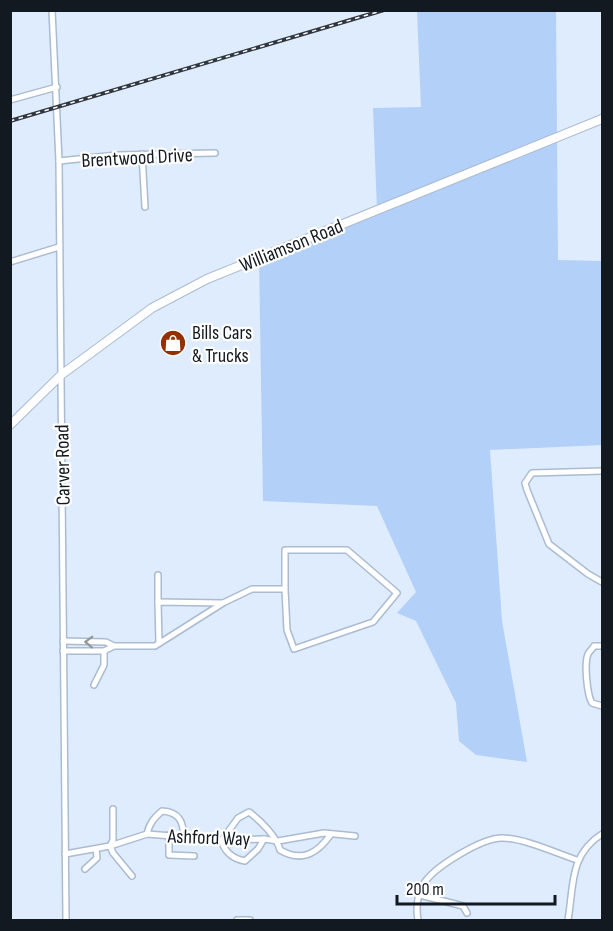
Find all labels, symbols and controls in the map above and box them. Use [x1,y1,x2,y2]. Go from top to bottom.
street label: Brentwood Drive [81,143,193,173]
street label: Williamson Road [236,214,347,278]
place label: Bills Cars & Trucks [192,321,252,368]
shop icon: Bills Cars & Trucks [158,328,188,358]
street label: Carver Road [50,424,76,506]
one-way arrow [85,635,94,648]
street label: Ashford Way [166,825,251,851]
scale bar [397,868,554,906]
text: 200 m [406,879,444,900]

